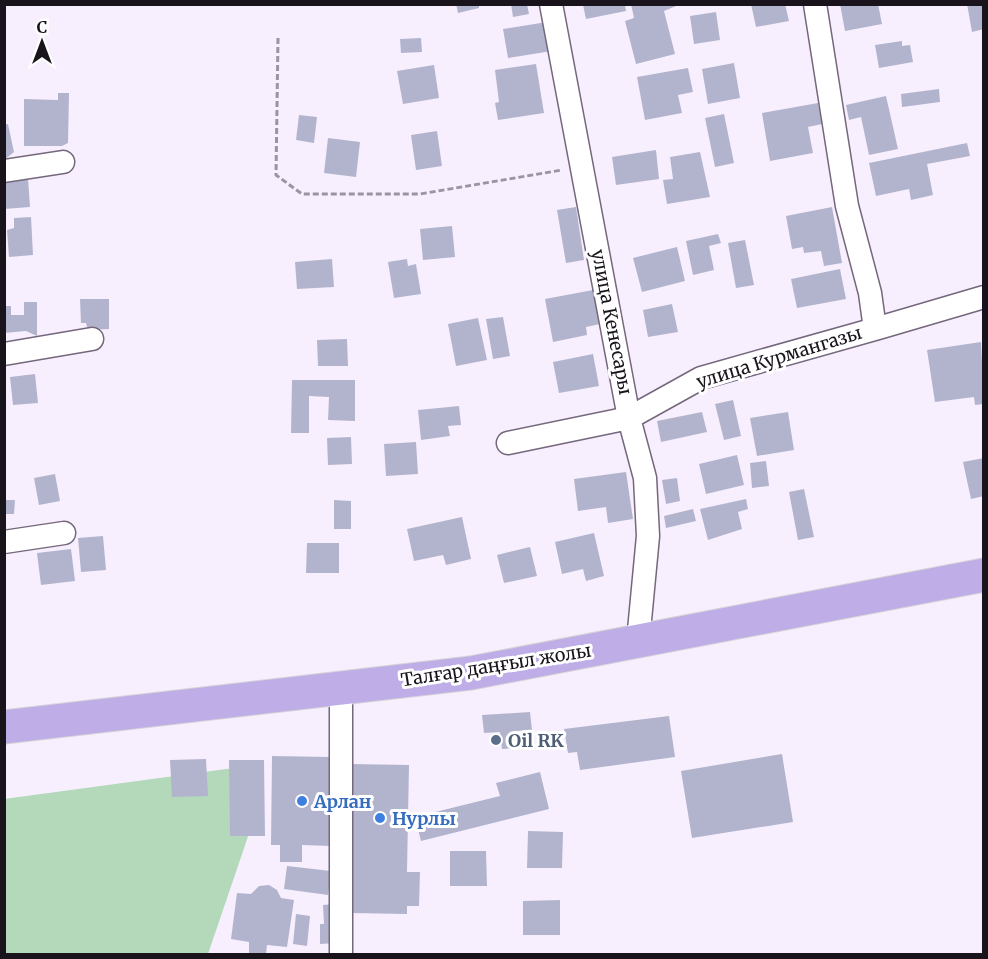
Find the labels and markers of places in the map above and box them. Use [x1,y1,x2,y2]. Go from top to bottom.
place label: Oil RK [508,729,564,752]
marker: Oil RK [489,733,503,747]
place label: Арлан [313,790,372,813]
marker: Арлан [295,794,309,808]
place label: Нурлы [392,807,456,830]
marker: Нурлы [373,811,387,825]

